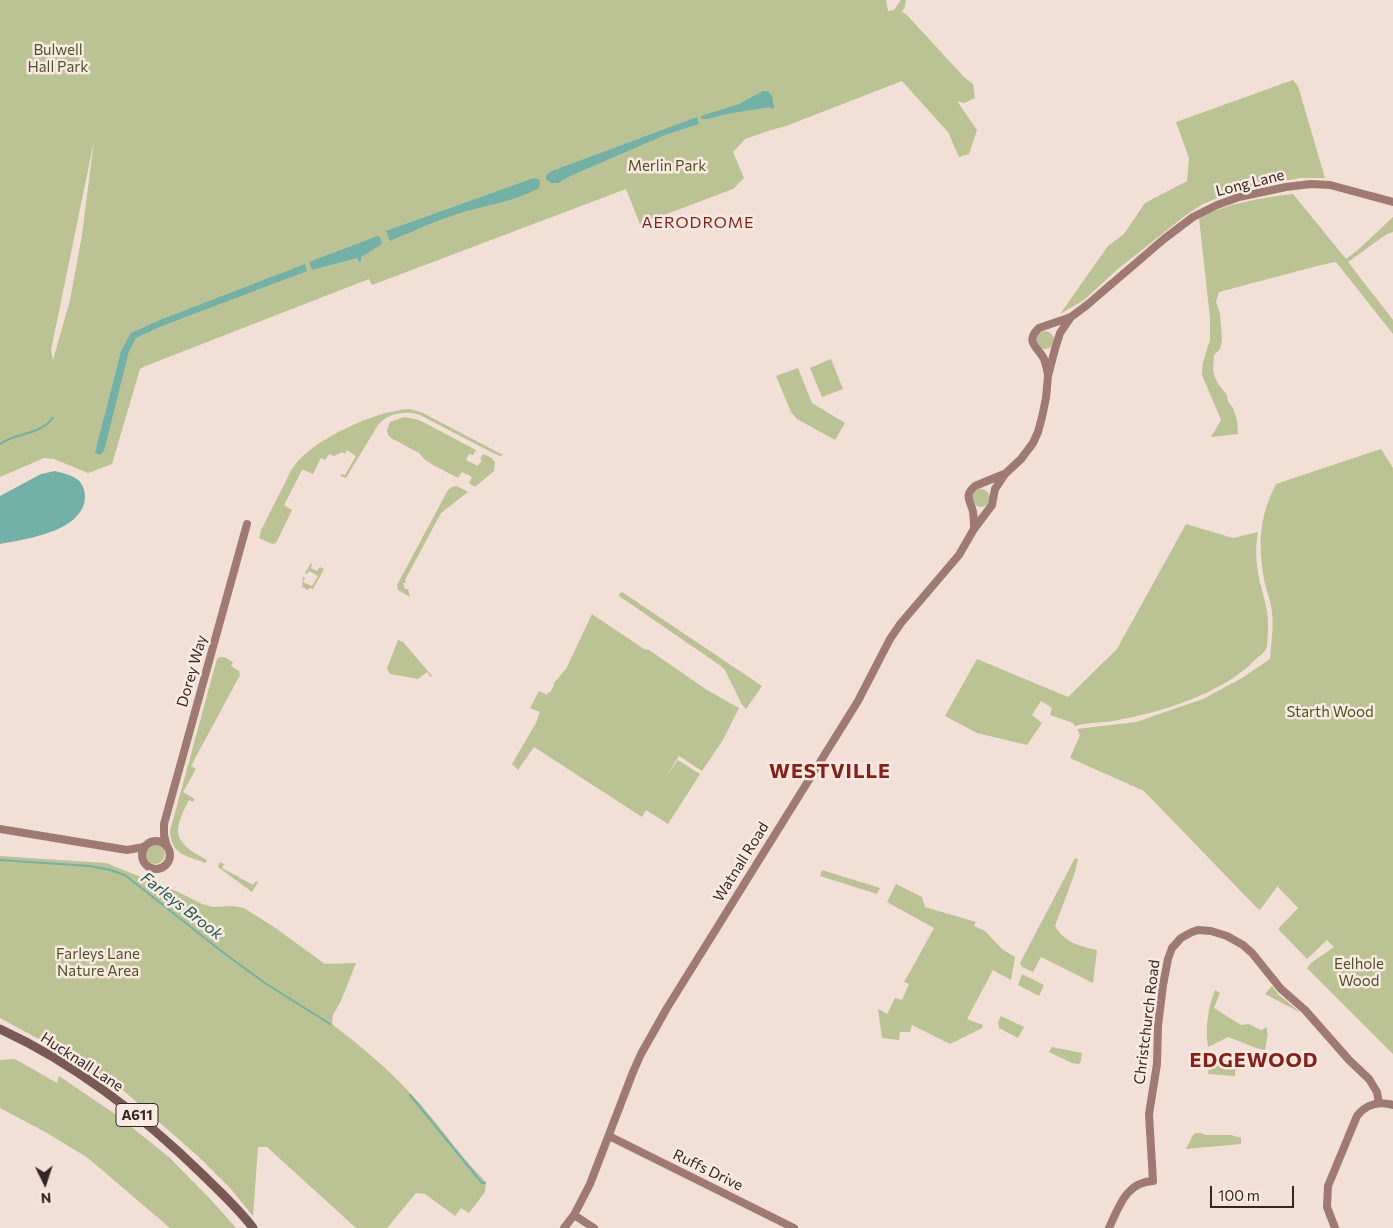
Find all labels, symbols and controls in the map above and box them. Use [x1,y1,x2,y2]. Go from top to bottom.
park label: Bulwell Hall Park [28,41,88,76]
park label: Merlin Park [628,157,706,175]
street label: Long Lane [1214,166,1286,200]
district label: AERODROME [640,213,756,233]
street label: Dorey Way [173,633,211,709]
park label: Starth Wood [1286,703,1374,721]
district label: WESTVILLE [768,759,892,783]
street label: Watnall Road [709,819,773,905]
water label: Farleys Brook [137,868,227,944]
park label: Farleys Lane Nature Area [56,945,140,980]
park label: Eelhole Wood [1334,955,1384,990]
street label: Christchurch Road [1130,959,1164,1085]
street label: Hucknall Lane [37,1029,127,1095]
district label: EDGEWOOD [1189,1048,1319,1072]
road number: A611 [116,1104,158,1126]
street label: Ruffs Drive [670,1145,746,1195]
north arrow [20,1158,70,1208]
scale bar [1213,1176,1297,1208]
text: 100 m [1218,1186,1260,1204]
text: N [40,1190,52,1207]

